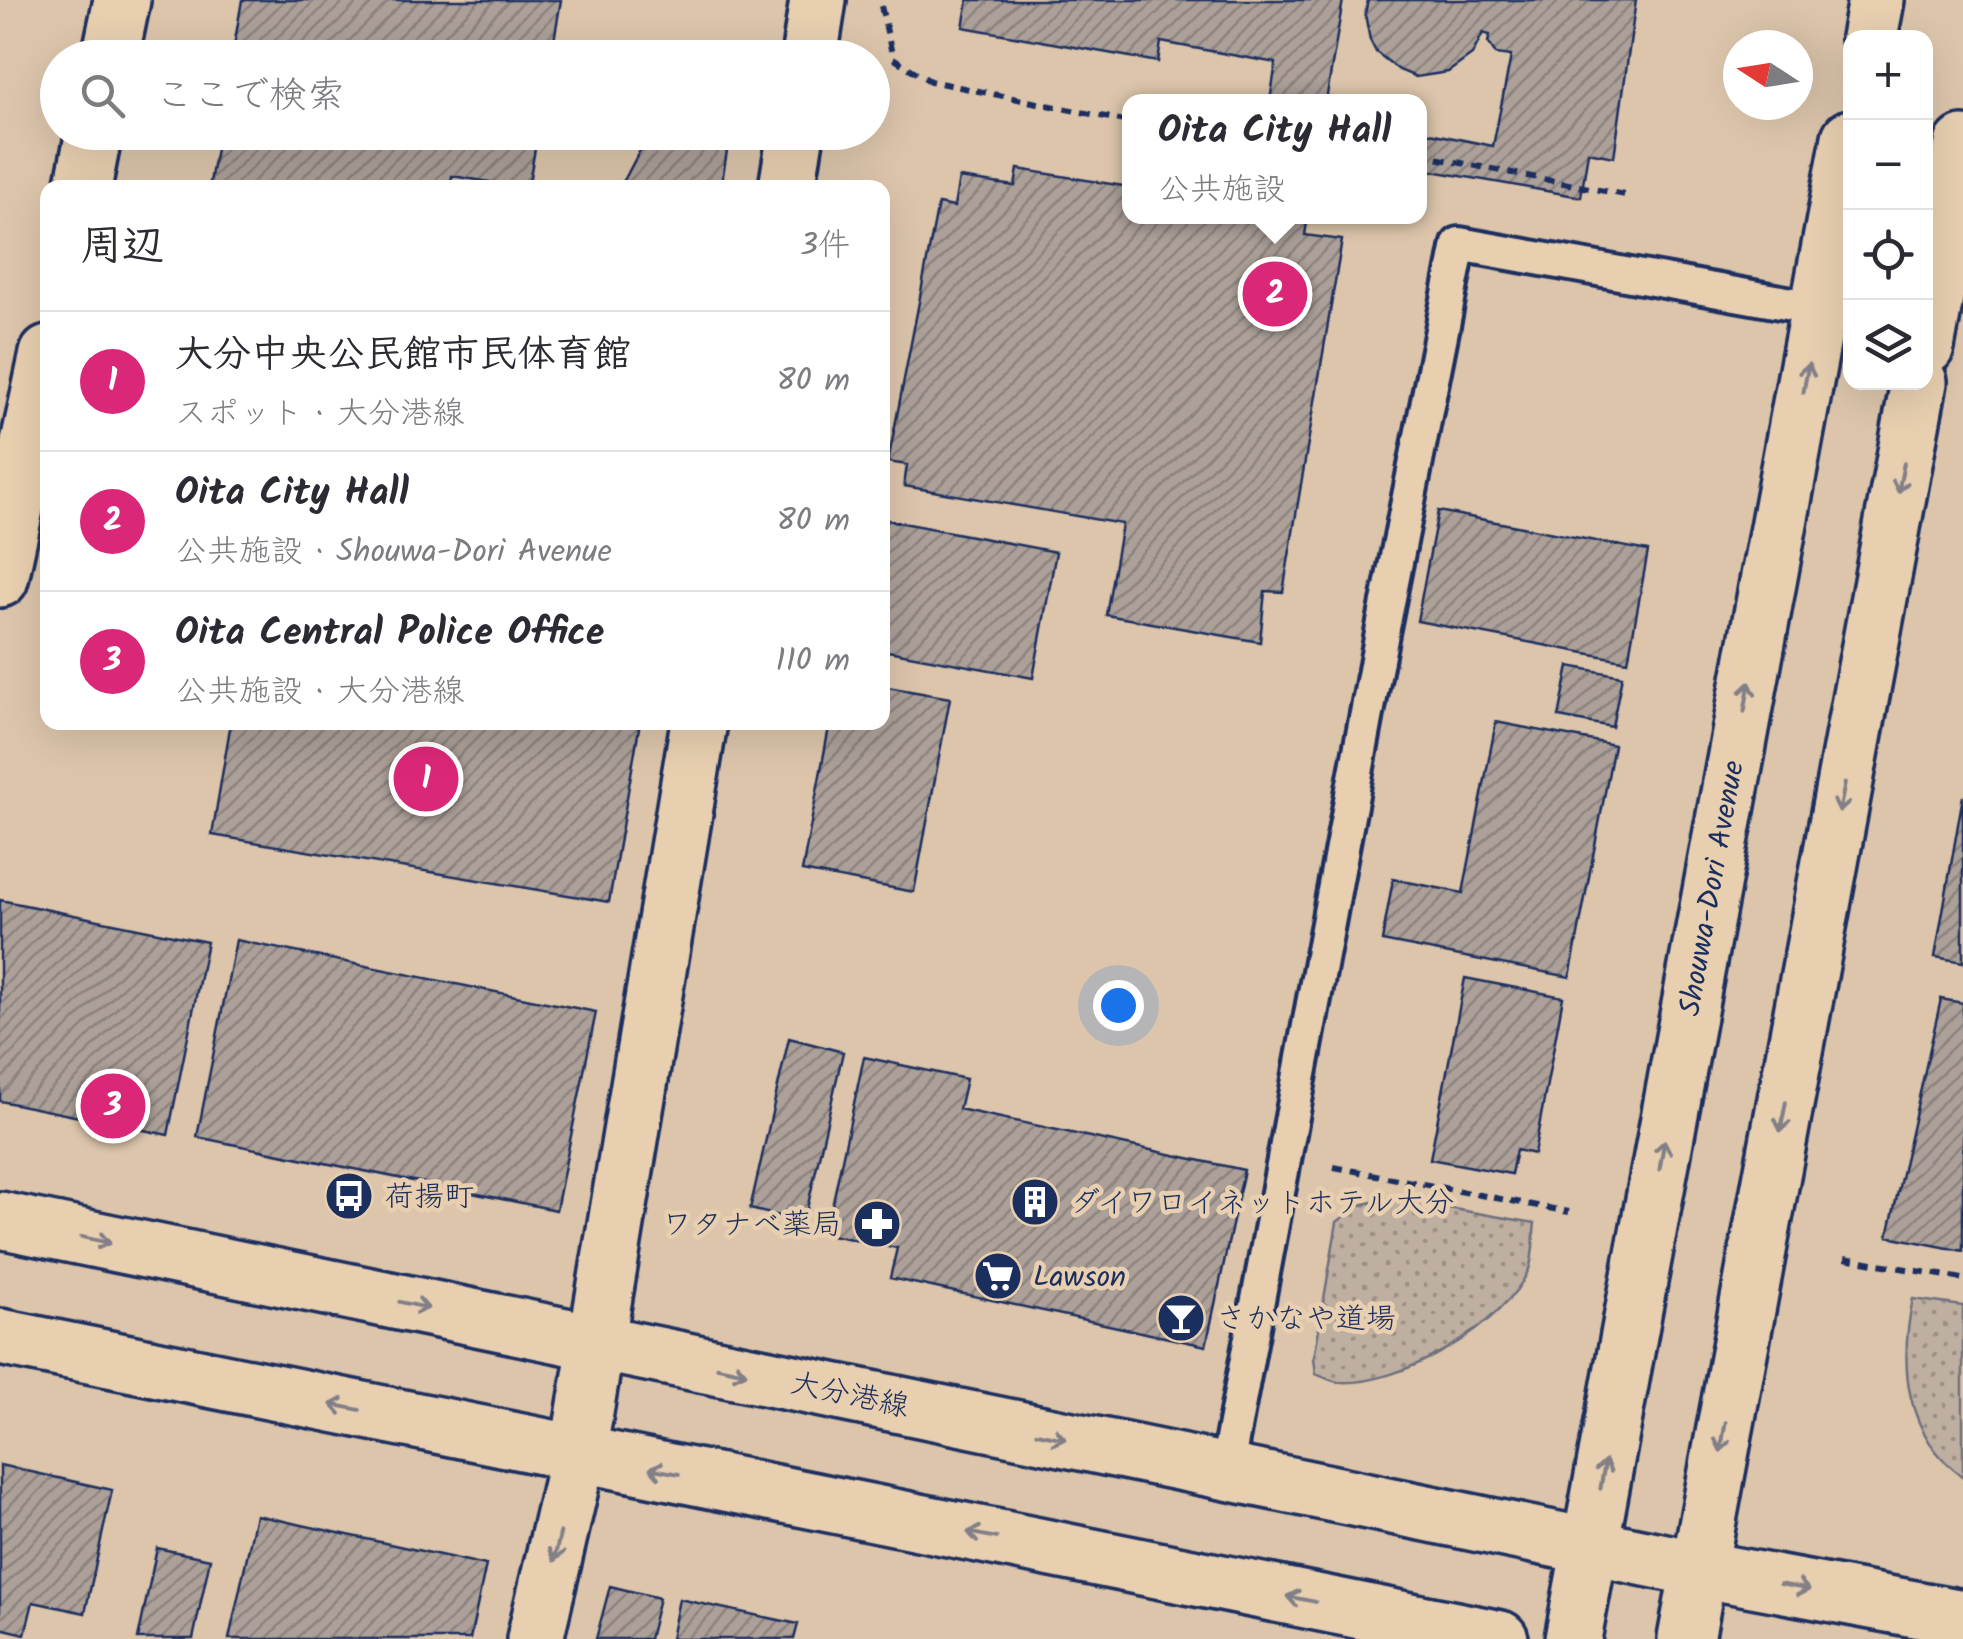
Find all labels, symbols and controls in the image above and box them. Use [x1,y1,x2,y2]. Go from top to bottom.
north arrow [1723,30,1813,120]
map controls [1843,30,1933,390]
button: + [1843,30,1933,120]
search box [40,40,890,150]
text: ここで検索 [155,67,345,127]
icon: search [75,68,130,123]
popup [1122,94,1427,224]
text: Oita City Hall [1158,102,1391,162]
button: − [1843,120,1933,210]
text: 公共施設 [1158,165,1286,216]
button: locate [1843,210,1933,300]
text: 周辺 [80,214,164,281]
text: 3件 [800,221,850,272]
pin: 2 [1242,256,1308,332]
button: layers [1843,300,1933,390]
text: 大分中央公民館市民体育館 [175,326,631,386]
text: 1 [108,356,117,407]
text: 80 m [776,356,850,407]
one-way arrow [1797,362,1816,395]
text: スポット · 大分港線 [175,389,464,440]
one-way arrow [1891,462,1910,494]
text: Oita City Hall [175,464,409,524]
text: 2 [103,496,122,547]
text: 80 m [776,496,850,547]
text: 公共施設 · Shouwa-Dori Avenue [175,527,612,578]
text: Oita Central Police Office [175,604,604,664]
text: 3 [104,636,121,687]
text: 110 m [776,636,850,687]
text: 公共施設 · 大分港線 [175,667,464,718]
one-way arrow [1738,682,1757,714]
pin: 1 [394,742,458,816]
street label: Shouwa-Dori Avenue [1667,757,1759,1020]
one-way arrow [1832,781,1851,814]
your location [1093,980,1144,1031]
pin: 3 [80,1068,146,1144]
one-way arrow [1772,1101,1791,1133]
one-way arrow [1653,1139,1672,1171]
bus stop icon: 荷揚町 [323,1170,375,1222]
place label: 荷揚町 [384,1174,474,1222]
building icon: ダイワロイネットホテル大分 [1009,1176,1061,1228]
place label: ダイワロイネットホテル大分 [1070,1180,1455,1228]
pharmacy icon: ワタナベ薬局 [851,1198,903,1250]
place label: ワタナベ薬局 [662,1202,842,1250]
one-way arrow [79,1231,111,1250]
supermarket icon: Lawson [972,1250,1024,1302]
place label: Lawson [1033,1254,1126,1302]
bar icon: さかなや道場 [1155,1292,1207,1344]
one-way arrow [397,1296,429,1315]
place label: さかなや道場 [1216,1296,1396,1344]
street label: 大分港線 [786,1360,913,1432]
one-way arrow [715,1362,747,1381]
one-way arrow [329,1397,362,1416]
one-way arrow [1713,1420,1732,1453]
one-way arrow [1034,1427,1066,1446]
one-way arrow [1594,1458,1613,1491]
one-way arrow [649,1461,681,1480]
one-way arrow [967,1525,999,1544]
one-way arrow [547,1530,565,1562]
one-way arrow [1778,1578,1810,1597]
one-way arrow [1286,1589,1318,1608]

